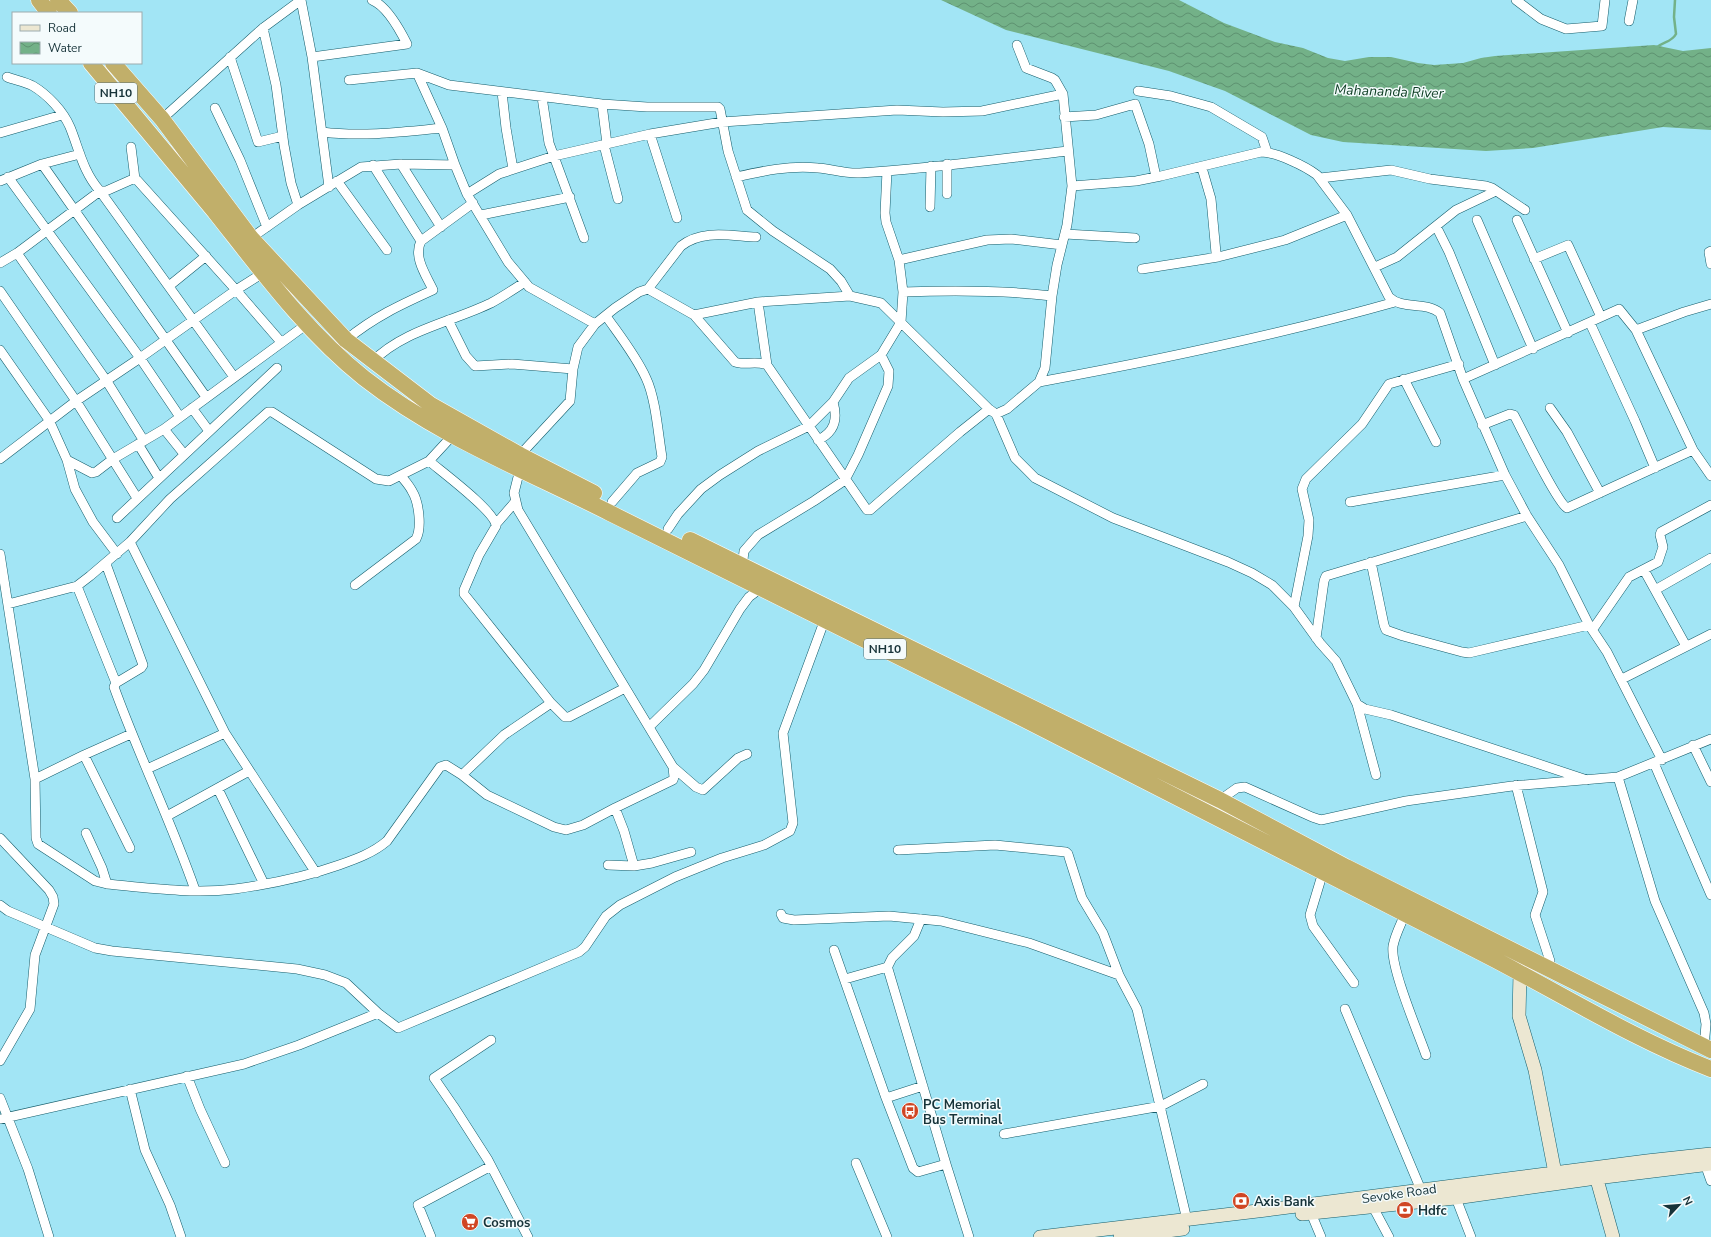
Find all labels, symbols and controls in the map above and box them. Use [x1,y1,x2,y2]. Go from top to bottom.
legend [12,12,142,64]
text: Road [48,20,76,36]
text: Water [48,40,82,56]
water label: Mahananda River [1334,80,1445,103]
road number: NH10 [95,83,137,103]
road number: NH10 [864,639,906,659]
place label: PC Memorial Bus Terminal [923,1096,1003,1129]
bus stop icon: PC Memorial Bus Terminal [900,1101,920,1121]
street label: Sevoke Road [1361,1180,1438,1208]
north arrow [1659,1185,1699,1225]
bank icon: Axis Bank [1231,1191,1251,1211]
place label: Axis Bank [1254,1193,1315,1211]
text: N [1679,1194,1696,1208]
bank icon: Hdfc [1395,1200,1415,1220]
place label: Hdfc [1418,1202,1447,1220]
supermarket icon: Cosmos [460,1212,480,1232]
place label: Cosmos [483,1214,530,1232]

